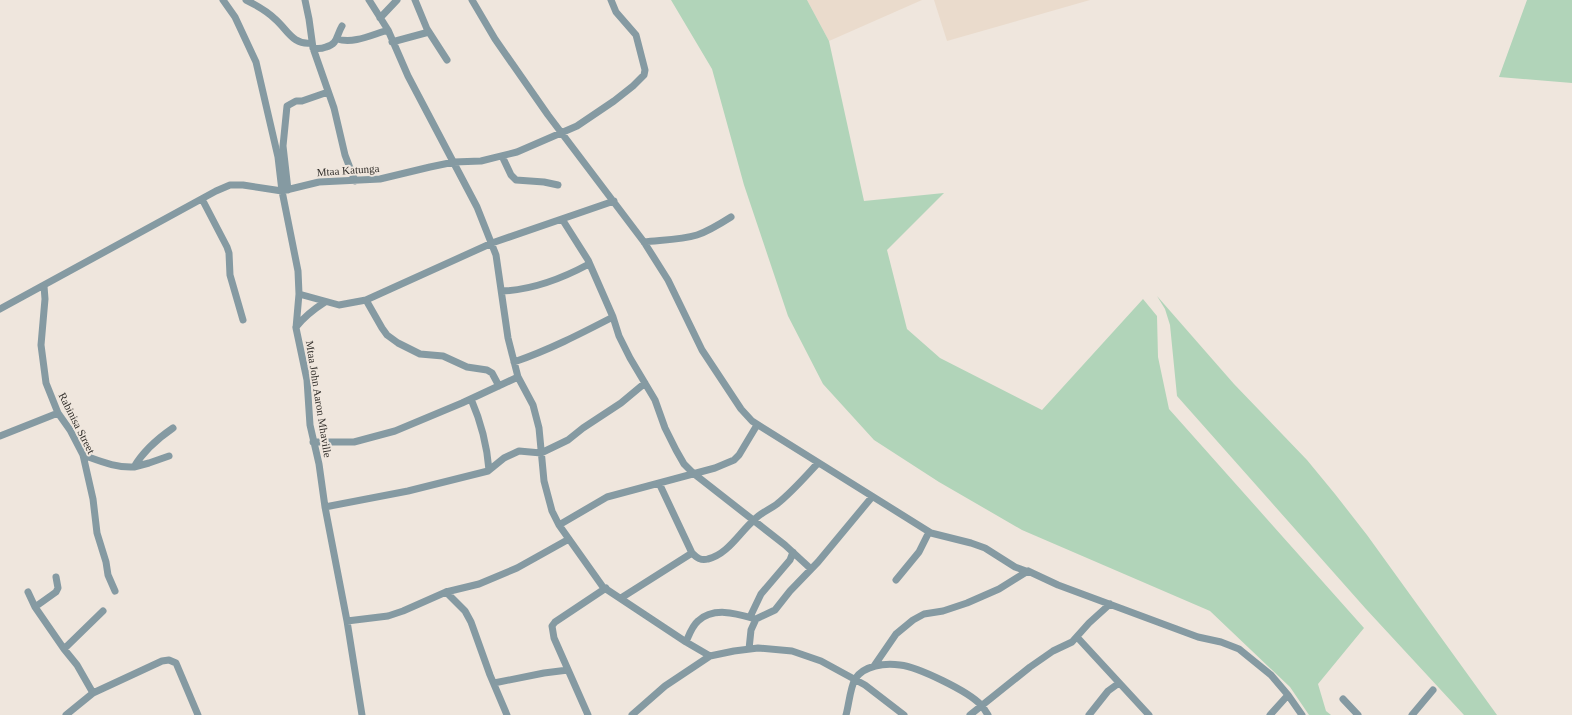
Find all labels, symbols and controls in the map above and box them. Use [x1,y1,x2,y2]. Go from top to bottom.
street label: Mtaa Katunga [316,162,380,178]
street label: Mtaa John Aaron Mhaville [304,340,334,458]
street label: Rabinisa Street [56,390,98,456]

